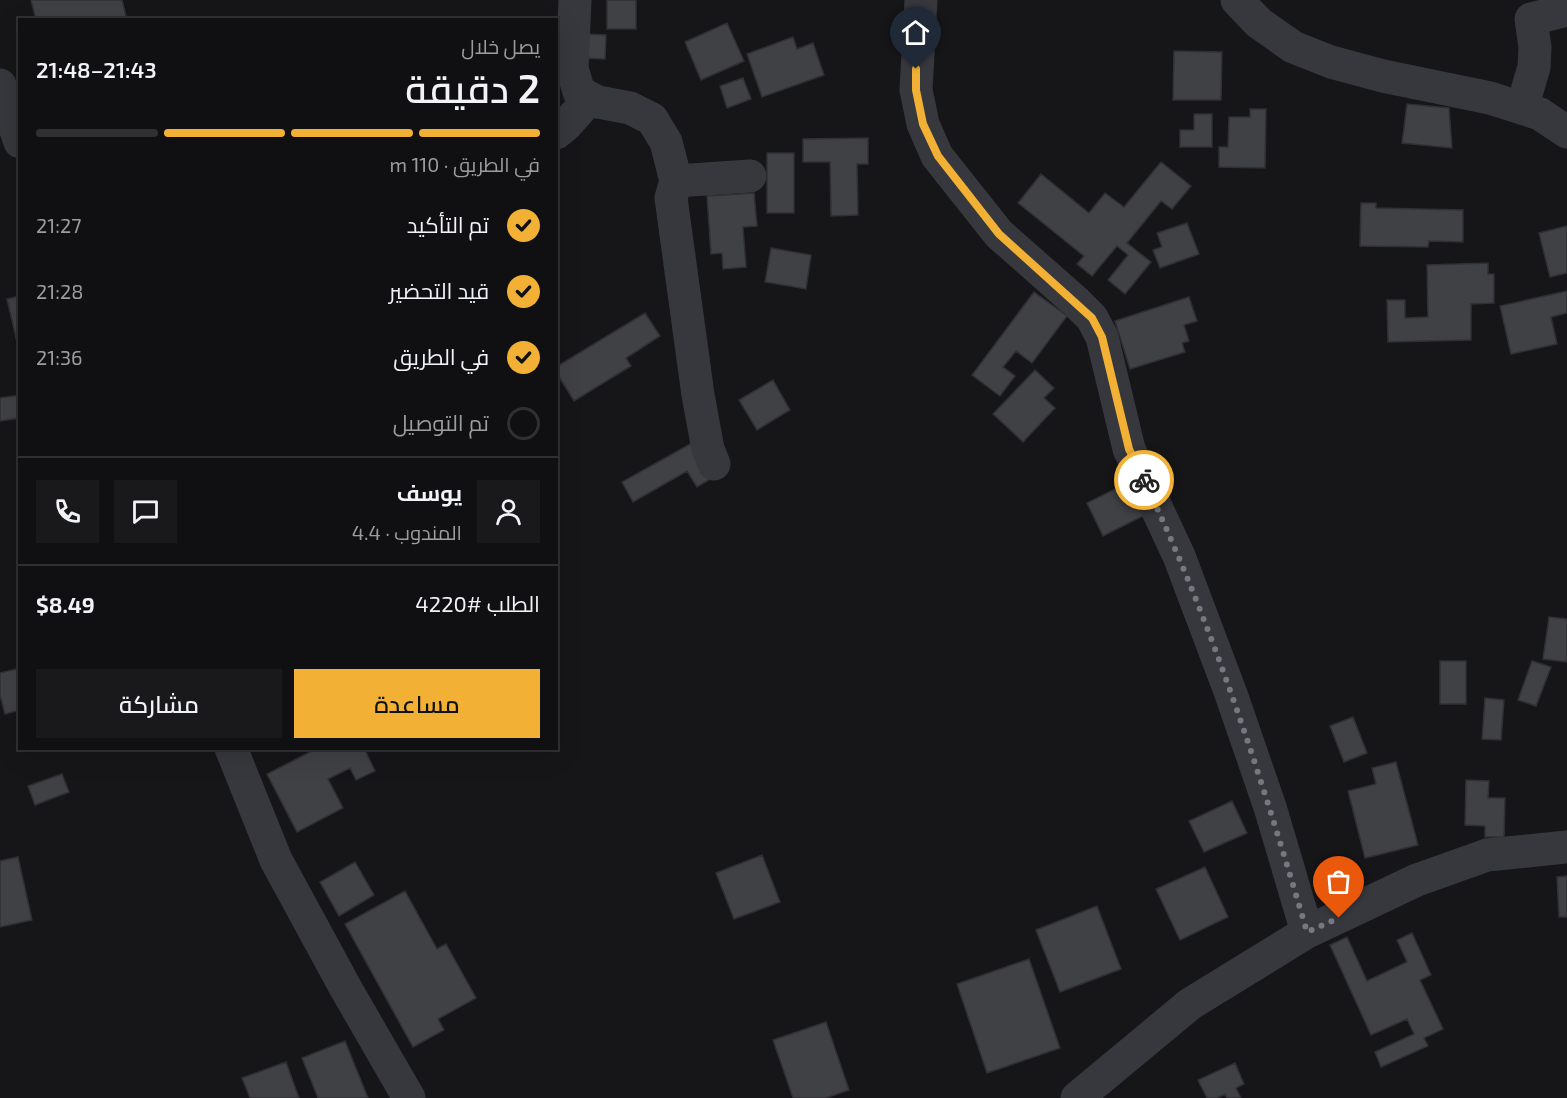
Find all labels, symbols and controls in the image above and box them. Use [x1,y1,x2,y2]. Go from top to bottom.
pin [890,7,941,69]
icon: home [899,16,932,49]
text: يصل خلال [461,34,540,58]
text: 21:43–21:48 [36,56,157,82]
text: 2 دقيقة [405,64,540,111]
text: في الطريق · 110 m [389,152,540,176]
icon: check [507,209,540,242]
text: تم التأكيد [407,211,489,237]
text: 21:27 [36,213,81,237]
icon: check [507,275,540,308]
text: قيد التحضير [389,277,489,303]
text: 21:28 [36,279,83,303]
icon: check [507,341,540,374]
text: في الطريق [393,343,489,369]
text: 21:36 [36,345,82,369]
text: تم التوصيل [393,409,489,435]
courier [1114,450,1174,510]
icon: bike [1128,464,1161,497]
text: يوسف [397,479,462,505]
button: phone [36,480,99,543]
button: chat [114,480,177,543]
button: person [477,480,540,543]
text: المندوب · 4.4 [352,520,462,544]
text: الطلب #4220 [415,590,540,616]
text: $8.49 [36,591,95,617]
button: مشاركة [36,669,282,738]
button: مساعدة [294,669,540,738]
pin [1313,856,1364,918]
icon: bag [1322,865,1355,898]

